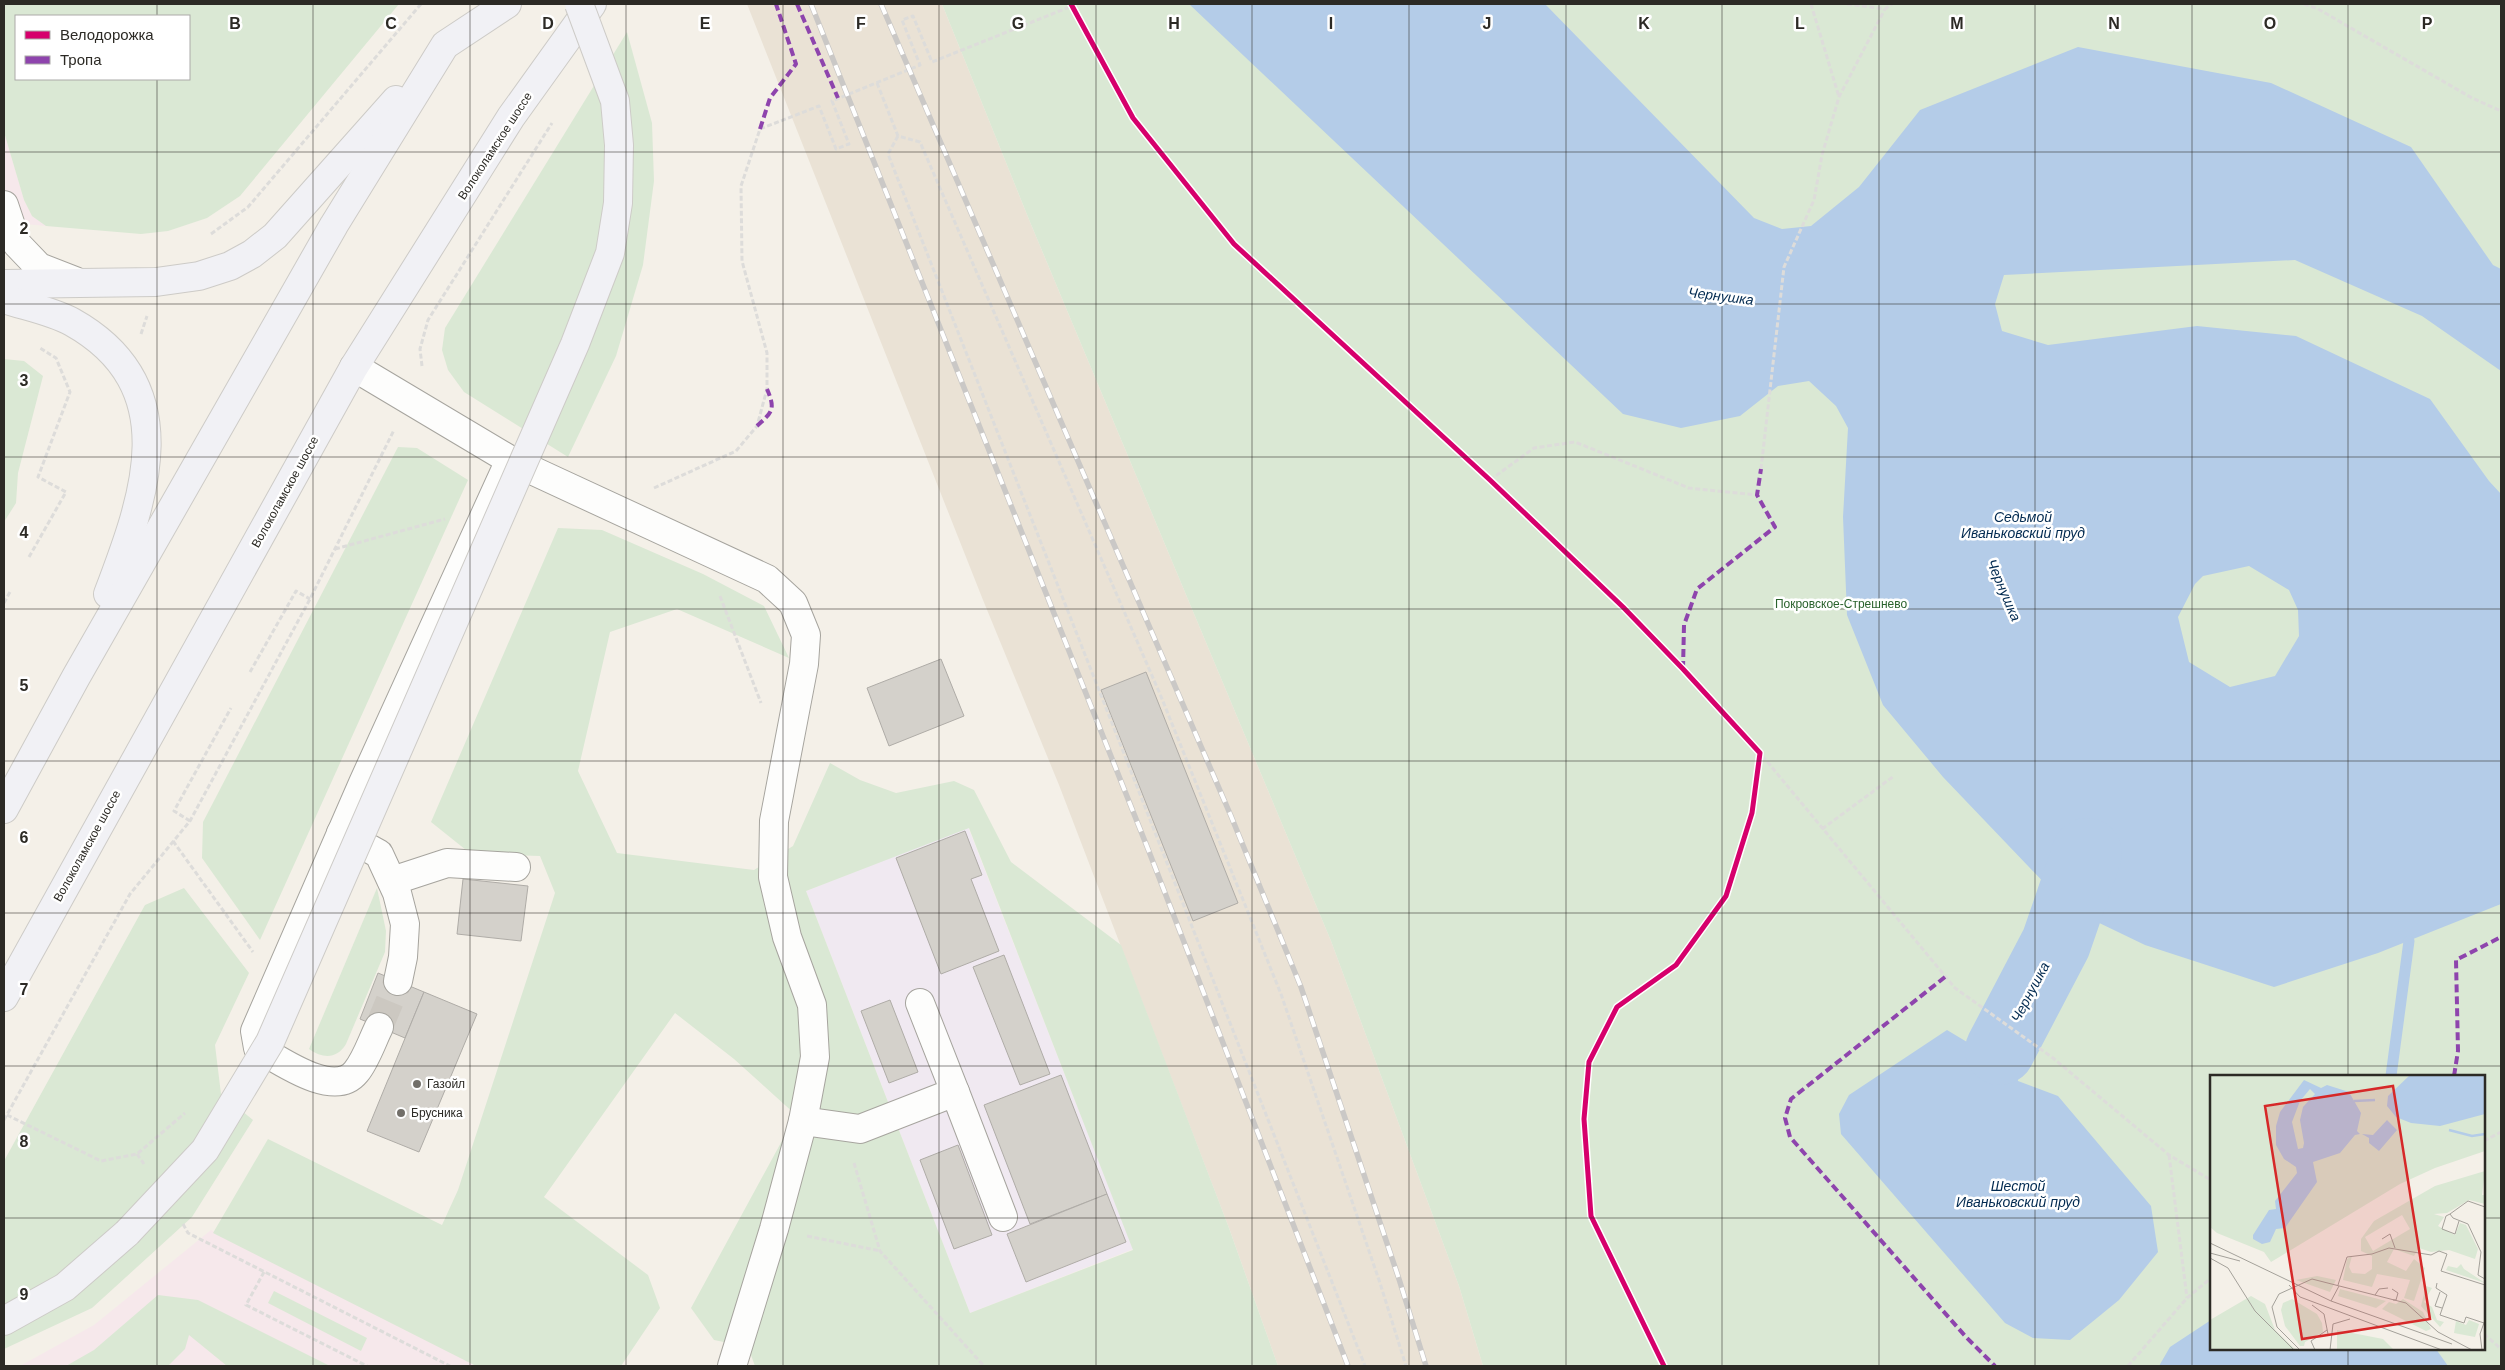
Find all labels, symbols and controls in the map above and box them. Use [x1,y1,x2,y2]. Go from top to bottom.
legend [15,15,190,80]
text: B [229,15,241,32]
text: C [385,15,397,32]
text: D [542,15,554,32]
text: E [700,15,711,32]
text: F [856,15,866,32]
text: G [1012,15,1024,32]
text: H [1168,15,1180,32]
text: I [1329,15,1333,32]
text: J [1483,15,1491,32]
text: K [1638,15,1650,32]
text: L [1795,15,1805,32]
text: M [1950,15,1964,32]
text: N [2108,15,2120,32]
text: O [2264,15,2276,32]
text: P [2422,15,2433,32]
text: Велодорожка [60,26,154,43]
text: Тропа [60,51,102,68]
street label: Волоколамское шоссе [455,90,535,202]
text: 2 [20,220,29,237]
water label: Чернушка [1687,284,1755,308]
text: 3 [20,372,29,389]
street label: Волоколамское шоссе [249,434,322,550]
water label: Седьмой Иваньковский пруд [1961,509,2085,541]
text: 4 [20,524,29,541]
water label: Чернушка [1984,557,2024,624]
park label: Покровское-Стрешнево [1775,597,1907,611]
text: 5 [20,677,29,694]
street label: Волоколамское шоссе [51,788,124,904]
text: 6 [20,829,29,846]
water label: Чернушка [2008,959,2053,1025]
text: 7 [20,981,29,998]
inset map [2210,1075,2485,1350]
place label: Газойл [427,1077,465,1091]
marker: Газойл [411,1078,423,1090]
place label: Брусника [411,1106,463,1120]
marker: Брусника [395,1107,407,1119]
text: 8 [20,1133,29,1150]
water label: Шестой Иваньковский пруд [1956,1178,2080,1210]
text: 9 [20,1286,29,1303]

